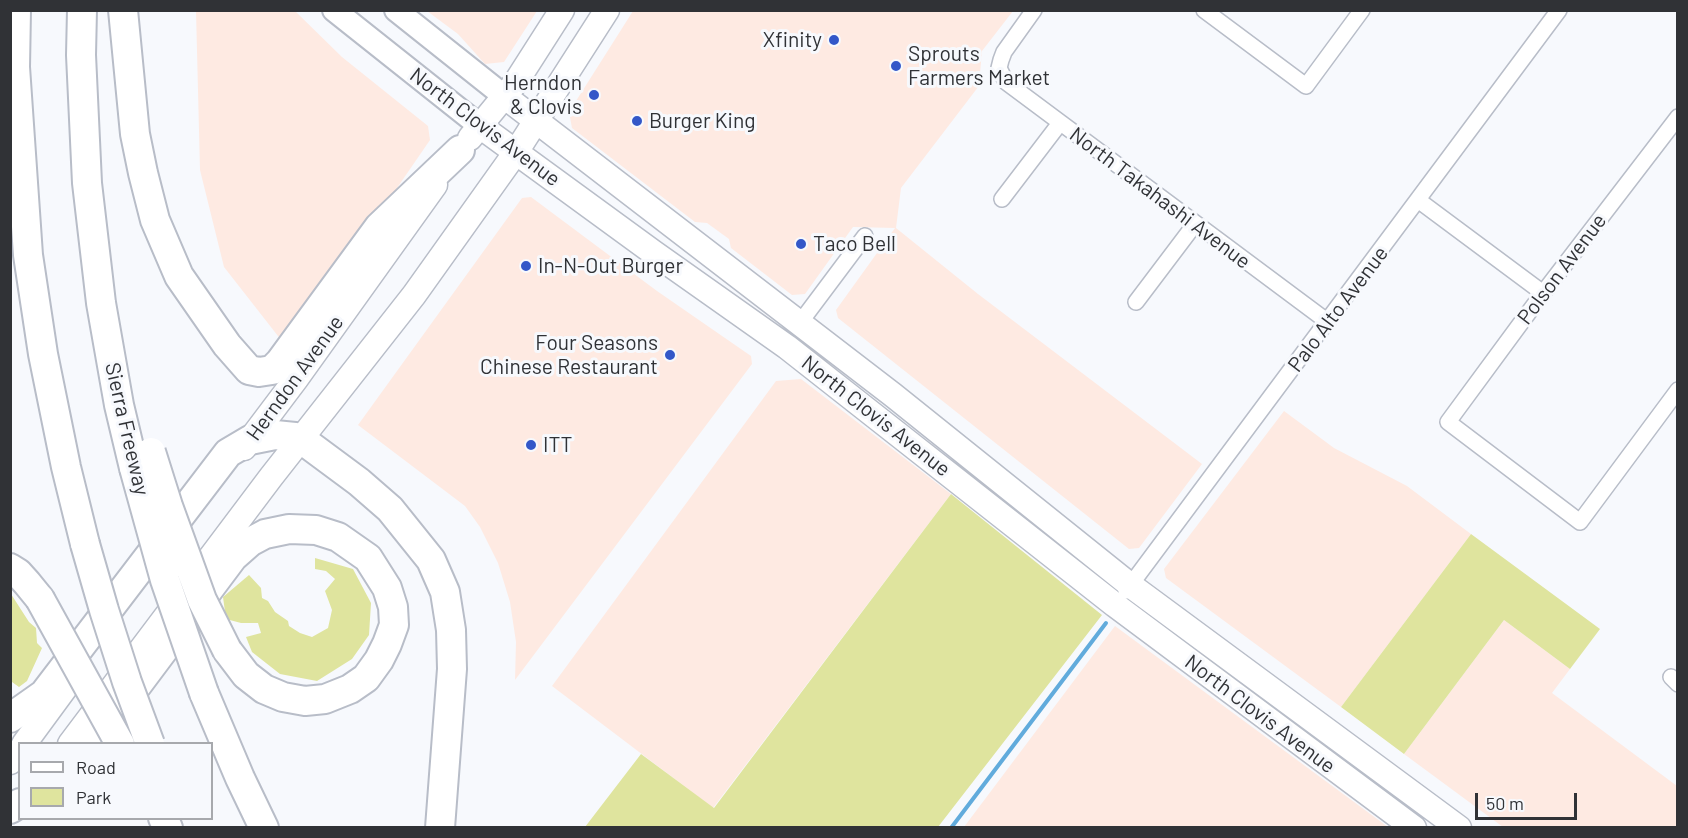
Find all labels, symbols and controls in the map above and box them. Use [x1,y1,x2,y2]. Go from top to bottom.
place label: Xfinity [763,27,822,53]
marker: Xfinity [827,33,841,47]
place label: Sprouts Farmers Market [908,41,1050,91]
marker: Sprouts Farmers Market [889,59,903,73]
street label: North Clovis Avenue [405,62,565,192]
place label: Herndon & Clovis [504,70,582,120]
marker: Herndon & Clovis [587,88,601,102]
place label: Burger King [649,108,756,134]
marker: Burger King [630,114,644,128]
street label: North Takahashi Avenue [1065,122,1255,274]
street label: Polson Avenue [1512,209,1612,329]
place label: Taco Bell [813,231,896,257]
marker: Taco Bell [794,237,808,251]
street label: Palo Alto Avenue [1283,241,1393,377]
place label: In-N-Out Burger [538,253,683,279]
marker: In-N-Out Burger [519,259,533,273]
street label: Herndon Avenue [241,310,349,446]
place label: Four Seasons Chinese Restaurant [480,330,658,380]
marker: Four Seasons Chinese Restaurant [663,348,677,362]
street label: North Clovis Avenue [797,350,955,482]
street label: Sierra Freeway [99,360,155,498]
place label: ITT [543,432,572,458]
marker: ITT [524,438,538,452]
street label: North Clovis Avenue [1180,649,1340,779]
legend [18,742,213,820]
text: Road [76,756,116,778]
scale bar [1478,781,1580,819]
text: Park [76,786,111,808]
text: 50 m [1486,792,1524,814]

